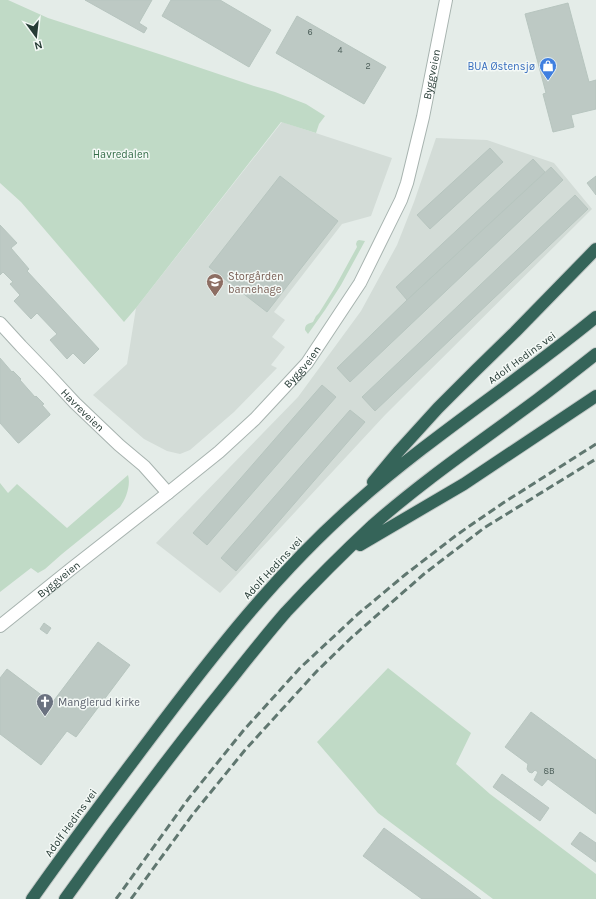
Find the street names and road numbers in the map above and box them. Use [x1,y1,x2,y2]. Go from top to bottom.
street label: Byggveien [420,48,443,101]
street label: Adolf Hedins vei [486,329,558,387]
street label: Byggveien [281,343,323,391]
street label: Havreveien [58,386,107,434]
street label: Adolf Hedins vei [241,534,305,602]
street label: Byggveien [34,558,82,600]
street label: Adolf Hedins vei [42,787,100,859]

